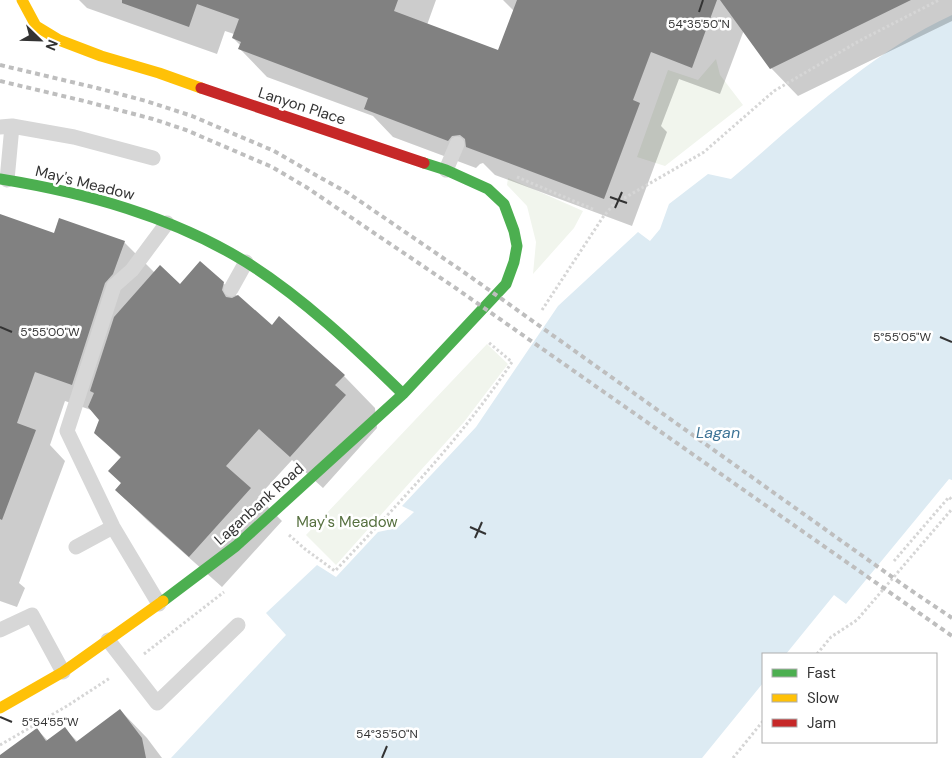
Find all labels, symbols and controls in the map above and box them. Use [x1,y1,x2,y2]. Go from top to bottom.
north arrow [15,15,65,65]
text: 54°35'50"N [668,16,730,32]
text: N [42,37,62,53]
street label: Lanyon Place [256,82,348,130]
street label: May's Meadow [33,161,137,205]
text: 5°55'00"W [20,324,80,340]
text: 5°55'05"W [873,329,931,345]
water label: Lagan [696,422,740,443]
street label: Laganbank Road [210,458,308,550]
park label: May's Meadow [296,512,398,532]
legend [762,653,937,743]
text: Fast [807,663,836,683]
text: Slow [807,688,840,708]
text: Jam [807,713,836,733]
text: 5°54'55"W [21,714,79,730]
text: 54°35'50"N [356,726,418,742]

